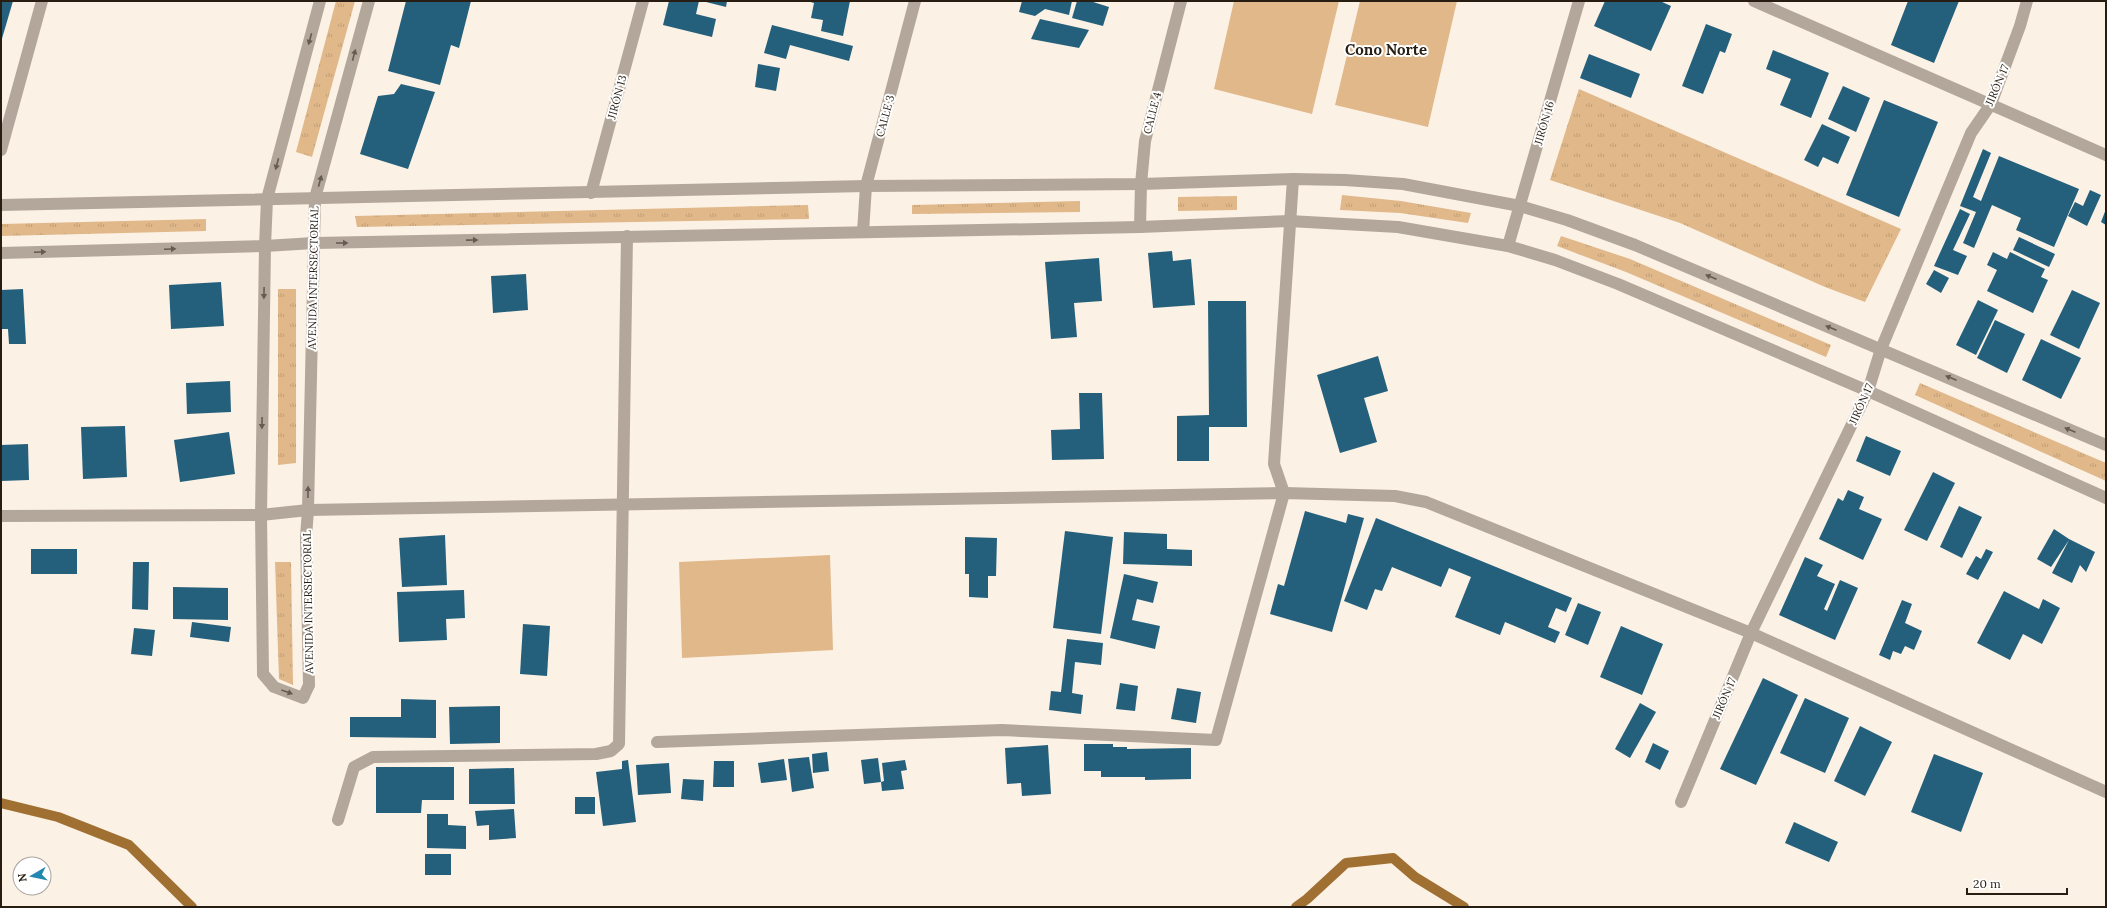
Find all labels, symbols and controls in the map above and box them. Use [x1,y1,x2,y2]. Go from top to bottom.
one-way arrow [307,33,313,45]
district label: Cono Norte [1345,40,1427,59]
one-way arrow [351,49,357,61]
street label: JIRÓN 17 [1982,62,2012,109]
street label: JIRÓN 13 [604,74,630,121]
street label: CALLE 4 [1140,90,1164,136]
street label: CALLE 3 [873,93,897,139]
street label: JIRÓN 16 [1531,99,1557,148]
one-way arrow [273,158,279,171]
one-way arrow [317,174,323,186]
street label: AVENIDA INTERSECTORIAL [305,206,321,351]
one-way arrow [466,237,479,243]
one-way arrow [336,239,348,246]
one-way arrow [164,245,176,252]
one-way arrow [34,249,47,255]
one-way arrow [1706,274,1717,280]
one-way arrow [261,287,267,300]
one-way arrow [1825,325,1837,331]
one-way arrow [1944,375,1956,381]
street label: JIRÓN 17 [1845,381,1876,428]
one-way arrow [259,417,265,430]
one-way arrow [2064,426,2076,432]
one-way arrow [305,486,312,498]
street label: AVENIDA INTERSECTORIAL [300,530,316,675]
street label: JIRÓN 17 [1709,675,1739,722]
one-way arrow [282,689,294,695]
north arrow [12,856,52,896]
scale bar [1967,870,2067,896]
text: N [14,872,30,883]
text: 20 m [1973,876,2001,891]

